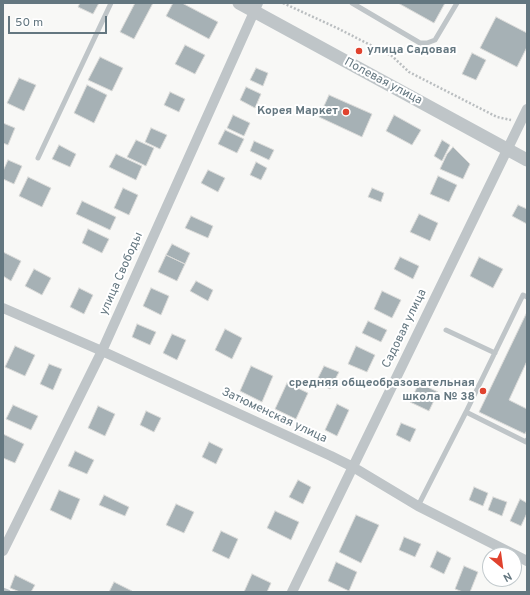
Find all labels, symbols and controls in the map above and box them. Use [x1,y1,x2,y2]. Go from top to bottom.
scale bar [10,8,109,34]
text: 50 m [15,15,43,31]
place label: улица Садовая [367,44,456,58]
marker: улица Садовая [354,46,364,56]
street label: Полевая улица [342,55,424,109]
place label: Корея Маркет [257,105,338,119]
marker: Корея Маркет [341,107,351,117]
street label: улица Свободы [97,230,147,318]
street label: Садовая улица [380,287,430,371]
place label: средняя общеобразовательная школа № 38 [289,377,475,405]
street label: Затюменская улица [219,385,329,447]
marker: средняя общеобразовательная школа № 38 [478,386,488,396]
north arrow [482,547,522,587]
text: N [500,569,514,585]

